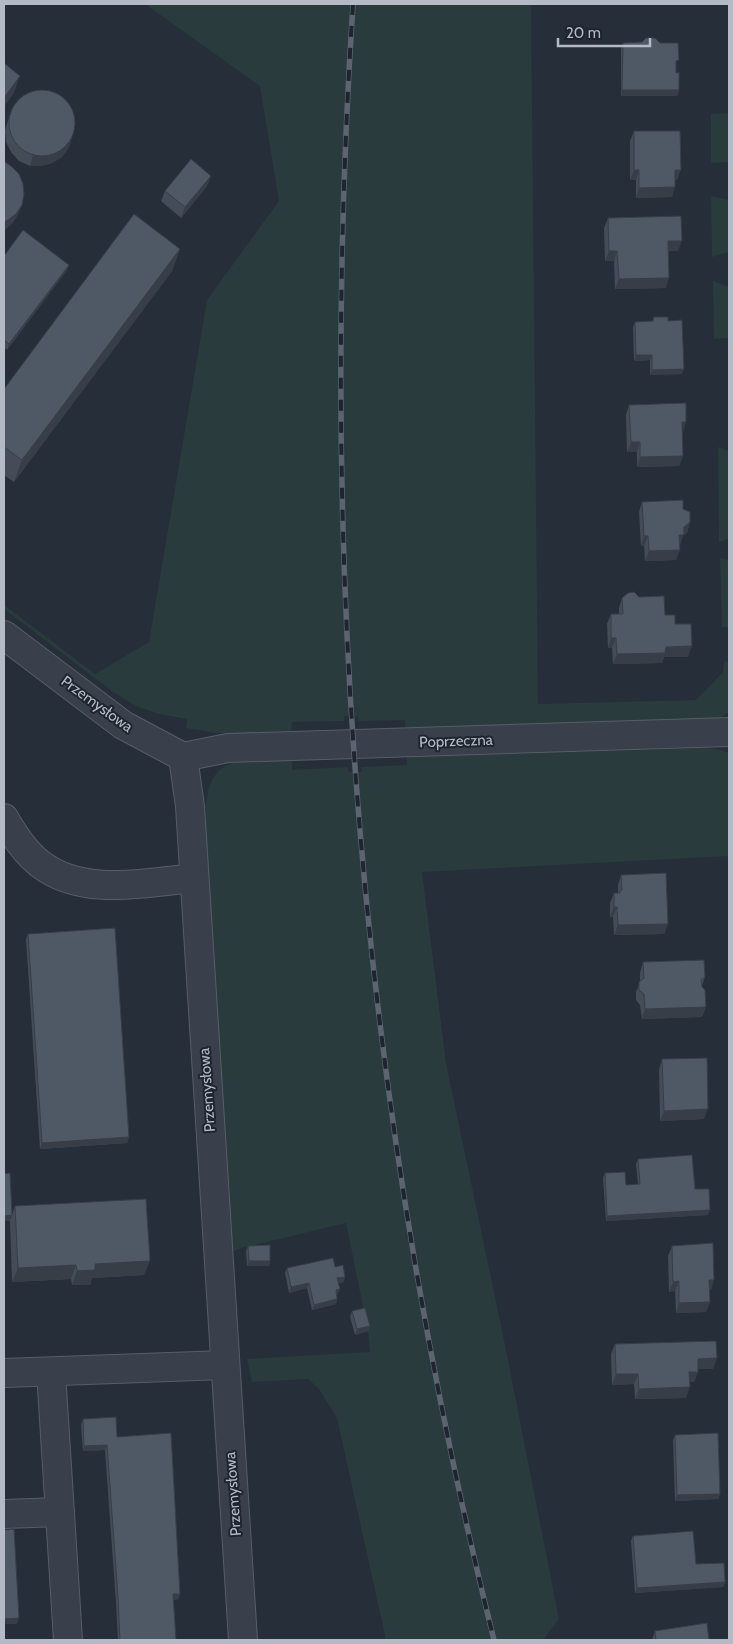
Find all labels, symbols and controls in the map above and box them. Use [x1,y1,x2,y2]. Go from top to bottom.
scale bar [558,15,650,47]
text: 20 m [566,24,601,42]
street label: Przemysłowa [58,672,137,736]
street label: Poprzeczna [419,731,494,751]
street label: Przemysłowa [195,1047,219,1133]
street label: Przemysłowa [221,1451,245,1537]

